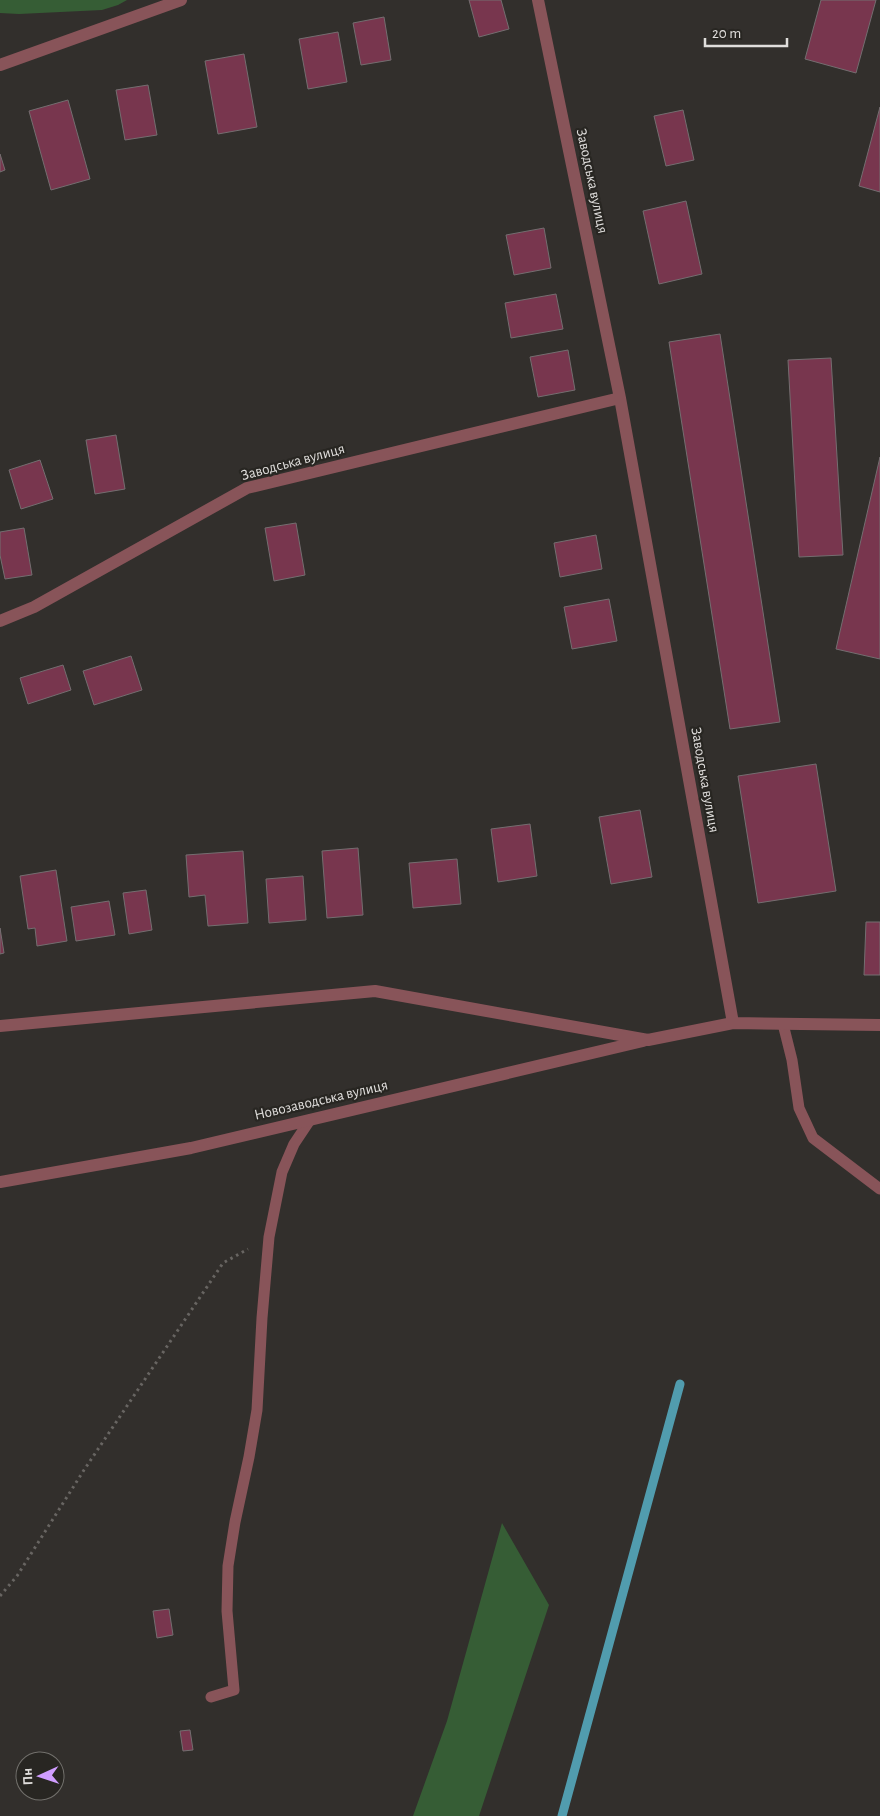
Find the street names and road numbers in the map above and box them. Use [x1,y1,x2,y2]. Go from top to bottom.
street label: Заводська вулиця [574,127,610,235]
street label: Заводська вулиця [240,441,346,483]
street label: Заводська вулиця [688,726,722,834]
street label: Новозаводська вулиця [253,1077,389,1123]

